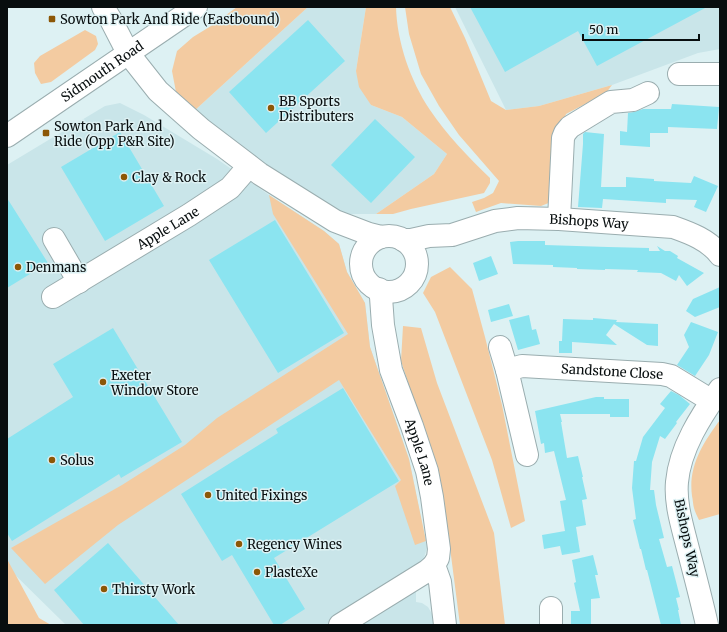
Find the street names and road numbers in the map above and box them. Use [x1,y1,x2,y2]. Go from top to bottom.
street label: Sidmouth Road [57,37,147,105]
street label: Apple Lane [133,202,202,254]
street label: Bishops Way [549,210,630,232]
street label: Sandstone Close [561,360,664,383]
street label: Apple Lane [401,415,438,487]
street label: Bishops Way [670,497,704,579]

